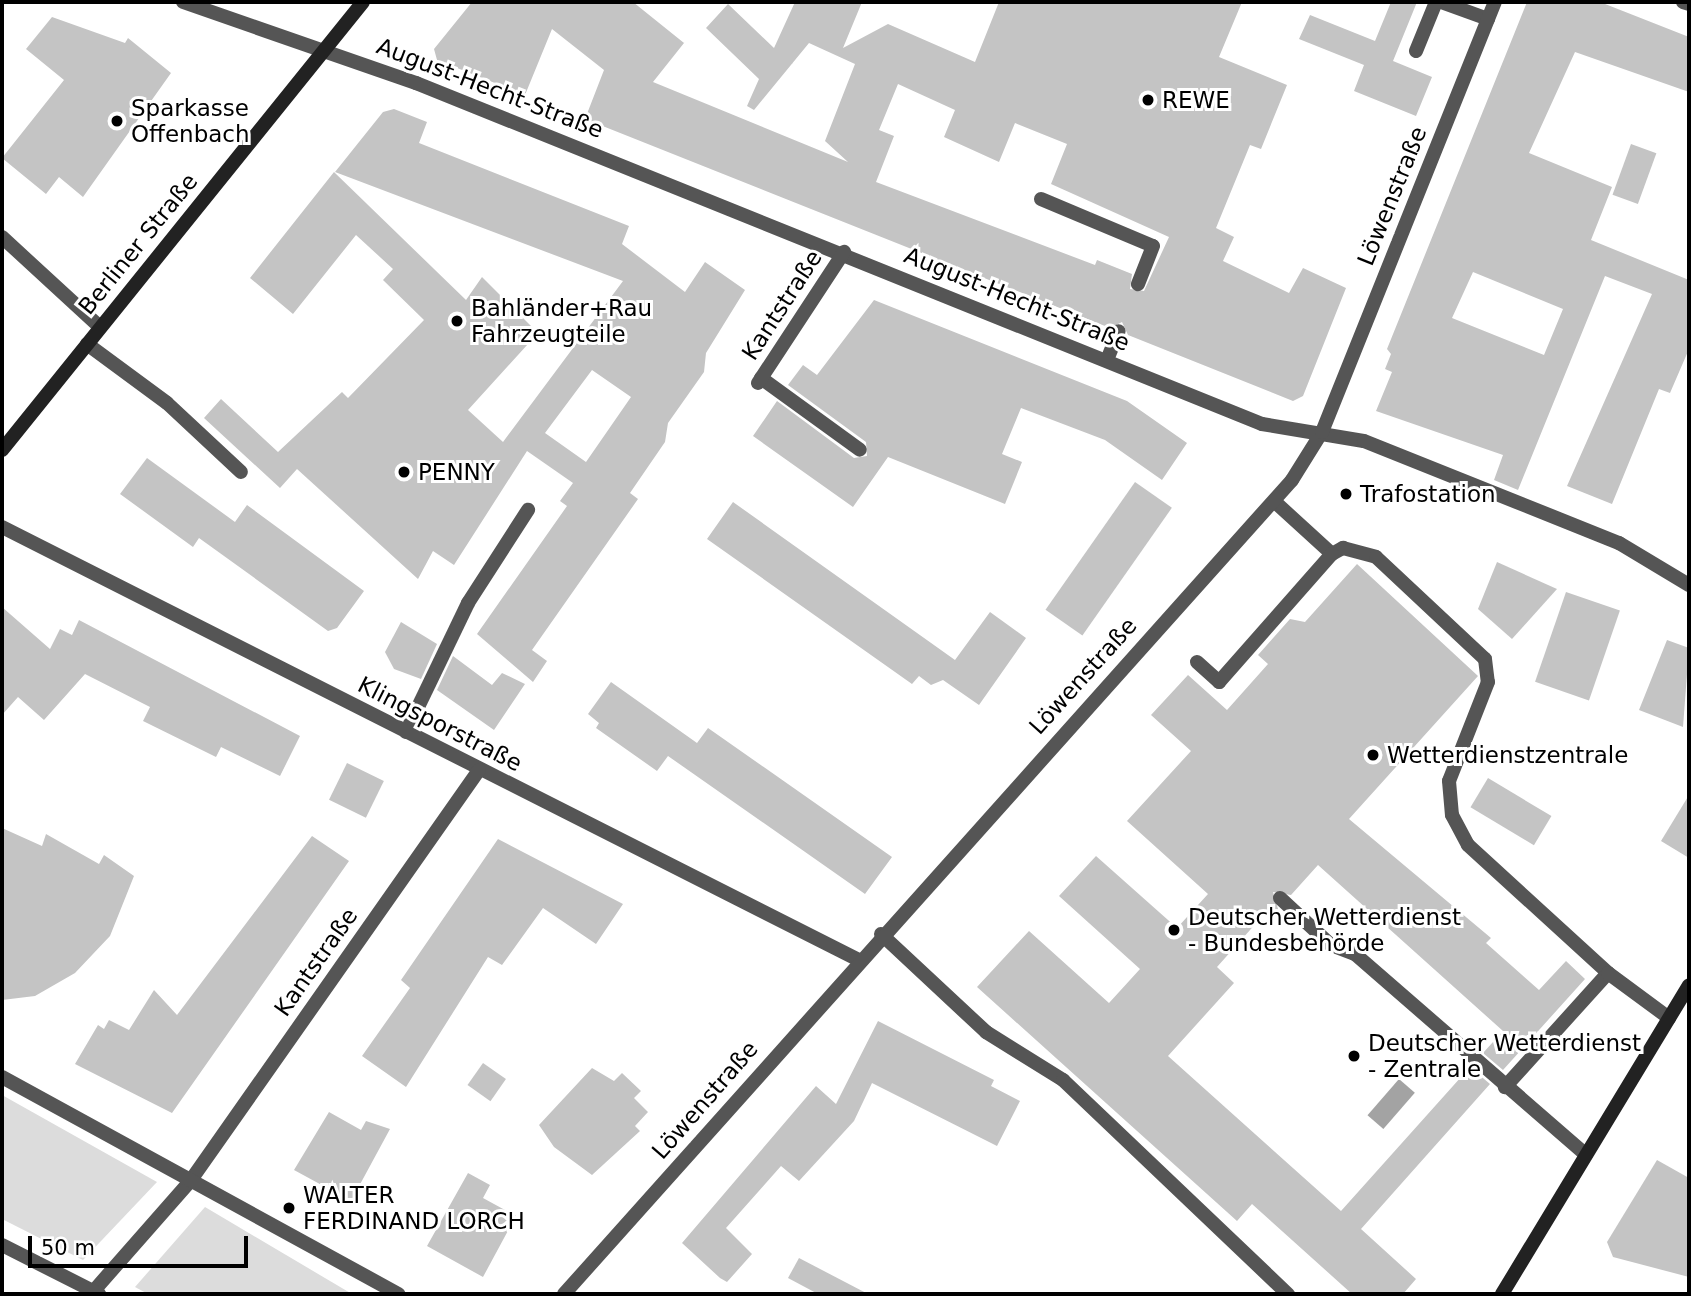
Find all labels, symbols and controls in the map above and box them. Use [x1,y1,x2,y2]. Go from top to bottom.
street label: August-Hecht-Straße [373,32,607,144]
place label: REWE [1162,86,1230,114]
marker: REWE [1140,92,1156,108]
place label: Sparkasse Offenbach [131,94,250,148]
marker: Sparkasse Offenbach [109,113,125,129]
street label: Löwenstraße [1352,123,1432,269]
street label: Berliner Straße [73,168,203,320]
street label: August-Hecht-Straße [900,241,1134,357]
street label: Kantstraße [736,245,828,365]
place label: Bahländer+Rau Fahrzeugteile [471,294,652,348]
marker: Bahländer+Rau Fahrzeugteile [449,313,465,329]
place label: PENNY [418,458,495,486]
marker: PENNY [396,464,412,480]
place label: Trafostation [1360,480,1496,508]
marker: Trafostation [1338,486,1354,502]
street label: Löwenstraße [1023,612,1143,740]
street label: Klingsporstraße [353,671,527,777]
place label: Wetterdienstzentrale [1387,741,1628,769]
marker: Wetterdienstzentrale [1365,747,1381,763]
street label: Kantstraße [269,903,363,1021]
place label: Deutscher Wetterdienst - Bundesbehörde [1188,903,1461,957]
marker: Deutscher Wetterdienst - Bundesbehörde [1166,922,1182,938]
place label: Deutscher Wetterdienst - Zentrale [1368,1029,1641,1083]
street label: Löwenstraße [646,1035,764,1165]
marker: Deutscher Wetterdienst - Zentrale [1346,1048,1362,1064]
place label: WALTER FERDINAND LORCH [303,1181,525,1235]
marker: WALTER FERDINAND LORCH [281,1200,297,1216]
scale bar [32,1222,252,1266]
text: 50 m [41,1236,95,1260]

